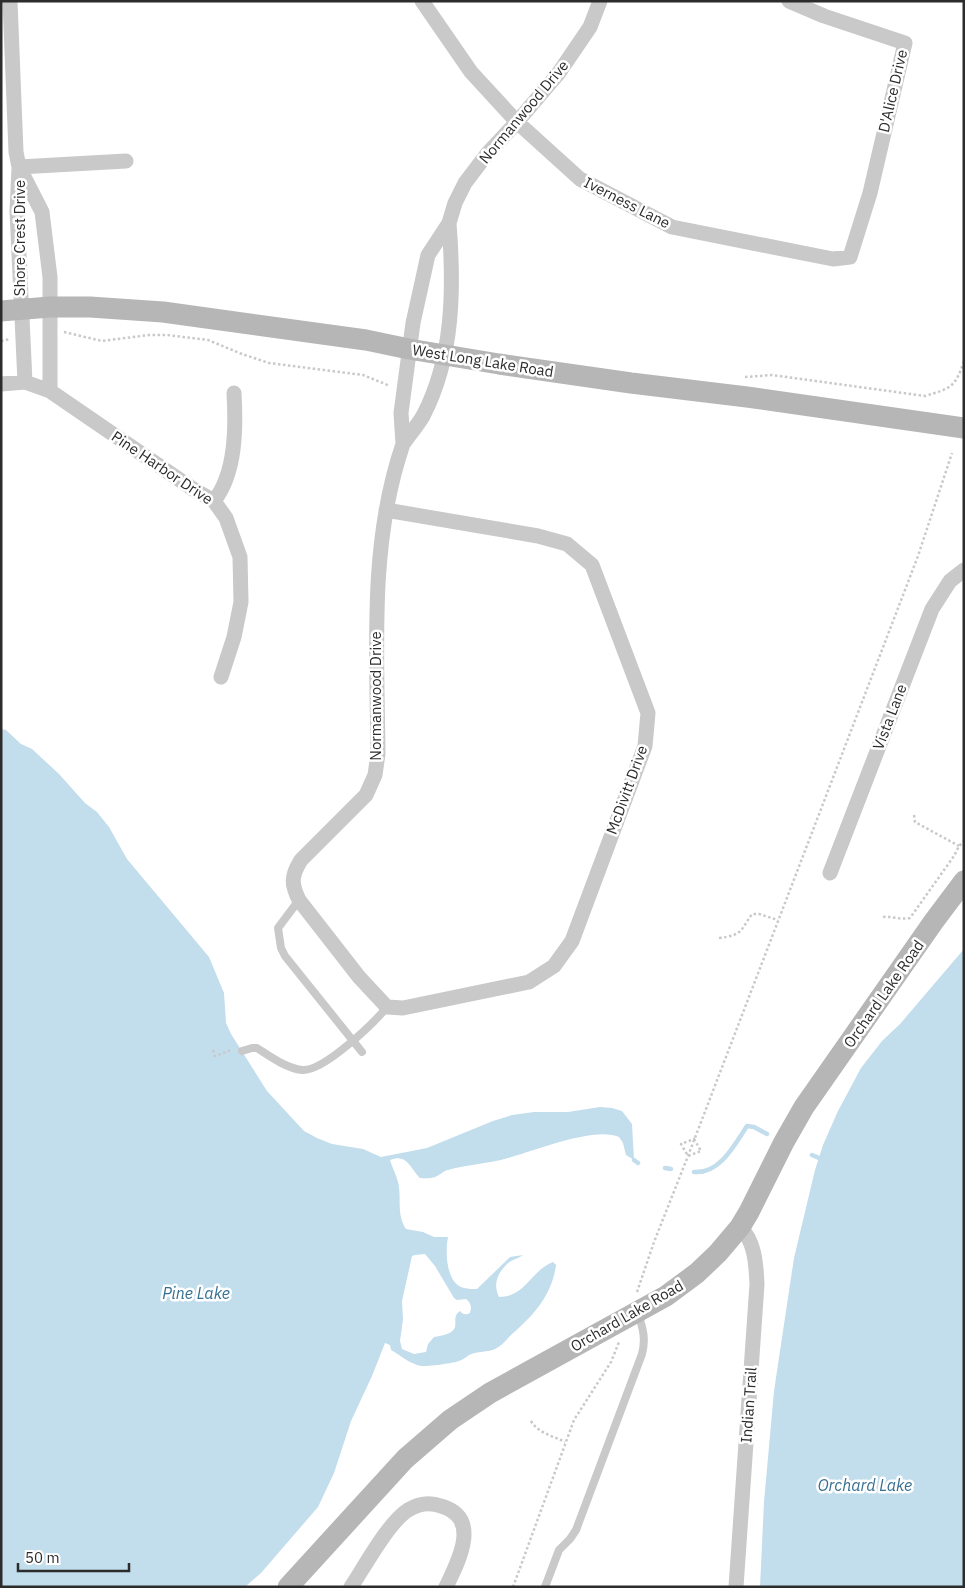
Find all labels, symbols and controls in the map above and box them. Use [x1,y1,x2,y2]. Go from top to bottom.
street label: D'Alice Drive [874,48,911,134]
street label: Normanwood Drive [475,56,572,167]
street label: Iverness Lane [581,173,673,232]
street label: Shore Crest Drive [10,180,29,296]
street label: West Long Lake Road [411,340,555,381]
street label: Pine Harbor Drive [108,427,217,509]
street label: Normanwood Drive [366,631,385,761]
street label: Vista Lane [868,681,911,753]
street label: McDivitt Drive [602,743,651,837]
street label: Orchard Lake Road [839,936,928,1051]
street label: Orchard Lake Road [567,1276,687,1356]
water label: Pine Lake [162,1283,230,1303]
street label: Indian Trail [736,1366,761,1444]
water label: Orchard Lake [818,1475,912,1495]
scale bar [18,1540,129,1572]
text: 50 m [25,1548,60,1567]

